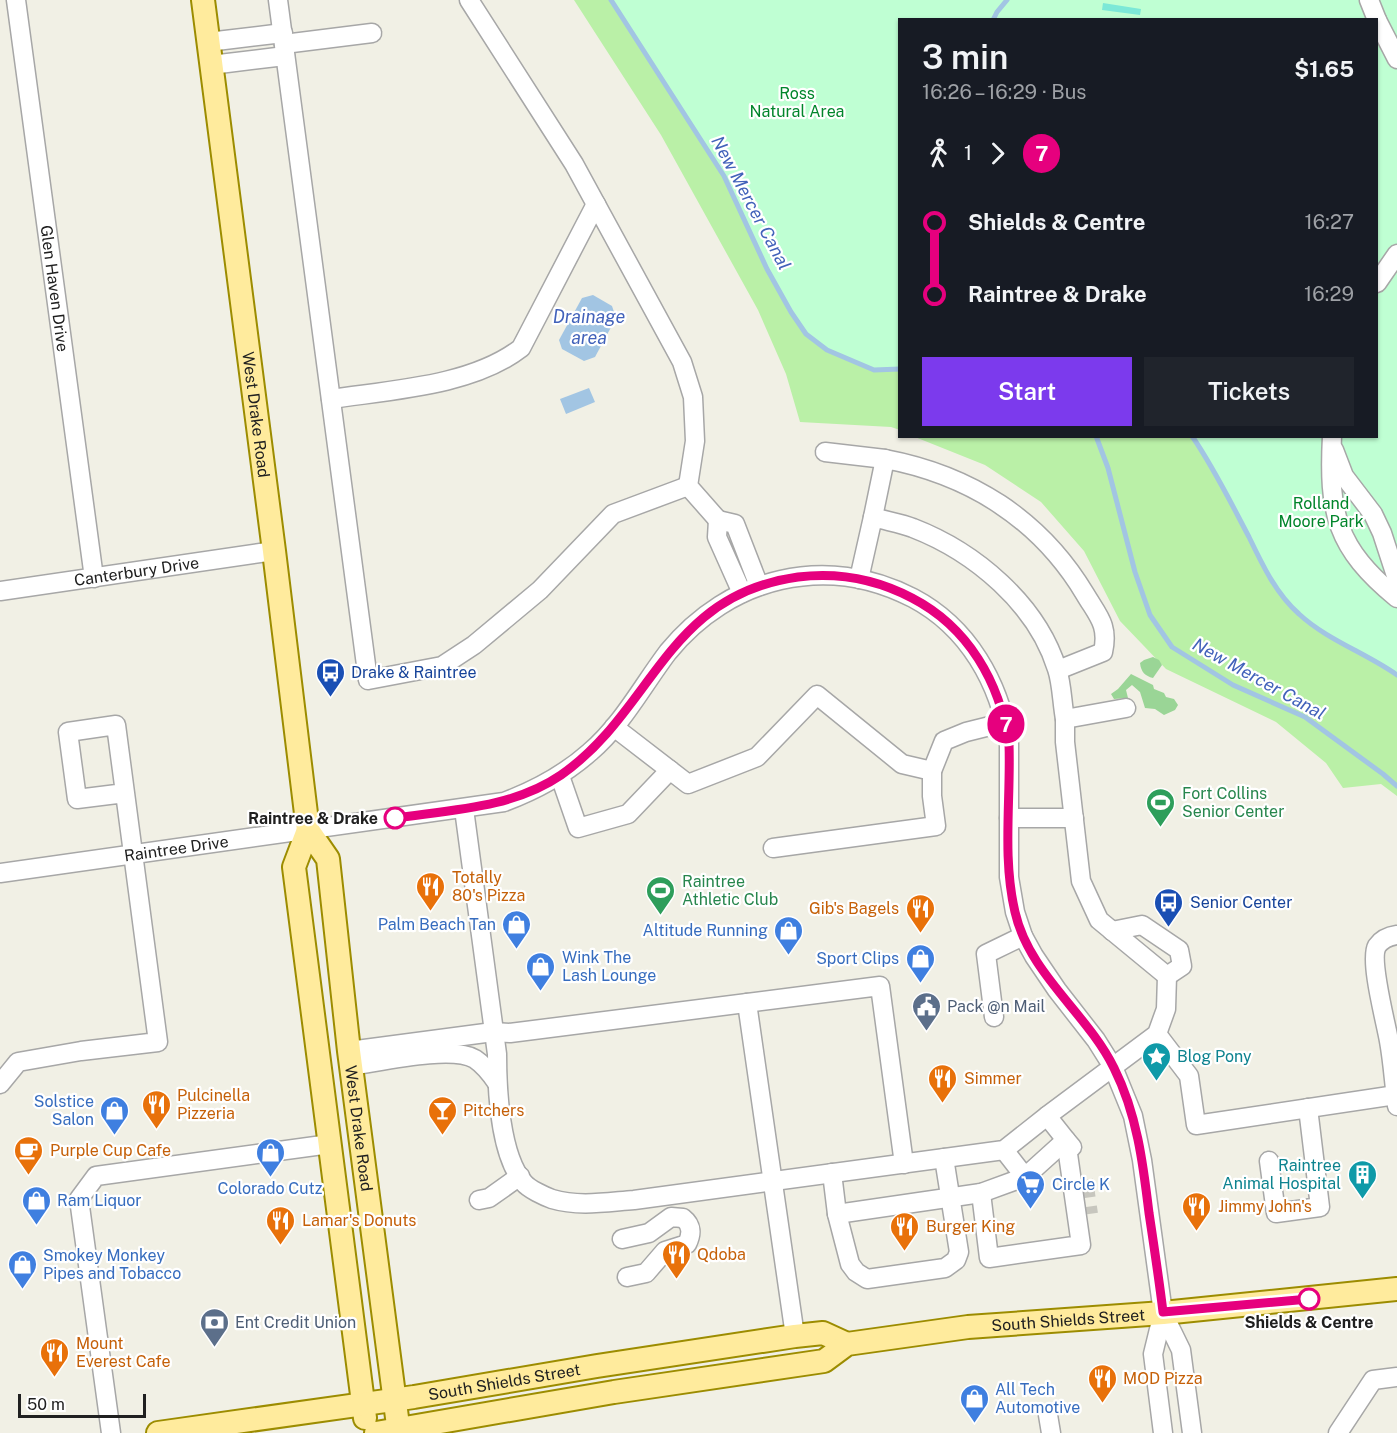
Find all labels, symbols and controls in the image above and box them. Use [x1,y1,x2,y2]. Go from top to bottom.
text: 3 min [922,38,1008,76]
text: $1.65 [1294,56,1354,82]
text: 16:26 – 16:29 · Bus [922,80,1086,104]
park label: Ross Natural Area [750,84,844,121]
water label: New Mercer Canal [707,132,796,273]
icon: walk [922,137,955,170]
icon: forward [981,137,1014,170]
text: 1 [964,141,972,165]
text: 7 [1035,141,1048,166]
text: Shields & Centre [968,209,1145,235]
text: 16:27 [1305,210,1354,234]
street label: Glen Haven Drive [36,224,72,353]
text: Raintree & Drake [968,281,1147,307]
text: 16:29 [1304,282,1354,306]
water label: Drainage area [553,306,625,348]
street label: West Drake Road [238,350,273,479]
button: Start [922,357,1132,426]
button: Tickets [1144,357,1354,426]
park label: Rolland Moore Park [1278,494,1364,531]
street label: Canterbury Drive [73,553,200,590]
water label: New Mercer Canal [1189,633,1329,724]
bus stop icon: Drake & Raintree [314,656,346,698]
place label: Drake & Raintree [351,663,477,682]
line badge: 7 [986,704,1026,744]
text: 7 [999,712,1013,737]
place label: Fort Collins Senior Center [1182,784,1284,821]
sports icon: Fort Collins Senior Center [1145,786,1177,828]
marker: Raintree & Drake [384,807,406,829]
place label: Raintree & Drake [248,809,378,828]
street label: Raintree Drive [123,832,230,865]
place label: Totally 80's Pizza [452,868,525,905]
restaurant icon: Totally 80's Pizza [415,870,447,912]
place label: Raintree Athletic Club [682,872,778,909]
sports icon: Raintree Athletic Club [645,874,677,916]
bus stop icon: Senior Center [1153,886,1185,928]
restaurant icon: Gib's Bagels [904,892,936,934]
place label: Senior Center [1190,893,1292,912]
place label: Gib's Bagels [809,899,899,918]
shop icon: Palm Beach Tan [501,908,533,950]
shop icon: Altitude Running [773,914,805,956]
place label: Palm Beach Tan [378,915,496,934]
place label: Altitude Running [643,921,768,940]
shop icon: Sport Clips [904,942,936,984]
place label: Wink The Lash Lounge [562,948,656,985]
place label: Sport Clips [816,949,899,968]
shop icon: Wink The Lash Lounge [525,950,557,992]
public building icon: Pack @n Mail [910,990,942,1032]
place label: Pack @n Mail [947,997,1046,1016]
place icon: Blog Pony [1140,1040,1172,1082]
place label: Blog Pony [1177,1047,1252,1066]
restaurant icon: Simmer [927,1062,959,1104]
street label: West Drake Road [341,1064,376,1193]
place label: Simmer [964,1069,1022,1088]
place label: Pulcinella Pizzeria [177,1086,250,1123]
restaurant icon: Pulcinella Pizzeria [140,1088,172,1130]
place label: Solstice Salon [34,1092,94,1129]
shop icon: Solstice Salon [99,1094,131,1136]
bar icon: Pitchers [426,1094,458,1136]
place label: Pitchers [463,1101,524,1120]
cafe icon: Purple Cup Cafe [13,1134,45,1176]
shop icon: Colorado Cutz [254,1136,286,1178]
place label: Purple Cup Cafe [50,1141,171,1160]
place label: Raintree Animal Hospital [1222,1156,1341,1193]
building icon: Raintree Animal Hospital [1346,1158,1378,1200]
supermarket icon: Circle K [1015,1168,1047,1210]
place label: Circle K [1052,1175,1110,1194]
place label: Colorado Cutz [218,1179,323,1198]
shop icon: Ram Liquor [20,1184,52,1226]
restaurant icon: Jimmy John's [1181,1190,1213,1232]
place label: Ram Liquor [57,1191,142,1210]
place label: Jimmy John's [1218,1197,1312,1216]
restaurant icon: Lamar's Donuts [265,1204,297,1246]
restaurant icon: Burger King [889,1210,921,1252]
place label: Lamar's Donuts [302,1211,416,1230]
place label: Burger King [926,1217,1015,1236]
restaurant icon: Qdoba [660,1238,692,1280]
place label: Qdoba [697,1245,746,1264]
place label: Smokey Monkey Pipes and Tobacco [43,1246,181,1283]
shop icon: Smokey Monkey Pipes and Tobacco [6,1248,38,1290]
marker: Shields & Centre [1298,1288,1320,1310]
street label: South Shields Street [991,1305,1146,1335]
bank icon: Ent Credit Union [198,1306,230,1348]
place label: Ent Credit Union [235,1313,356,1332]
place label: Shields & Centre [1244,1313,1374,1332]
place label: Mount Everest Cafe [76,1334,171,1371]
restaurant icon: Mount Everest Cafe [39,1336,71,1378]
street label: South Shields Street [427,1360,582,1404]
restaurant icon: MOD Pizza [1086,1362,1118,1404]
place label: MOD Pizza [1123,1369,1203,1388]
place label: All Tech Automotive [995,1380,1080,1417]
shop icon: All Tech Automotive [958,1382,990,1424]
scale bar [18,1391,146,1418]
text: 50 m [27,1395,65,1414]

